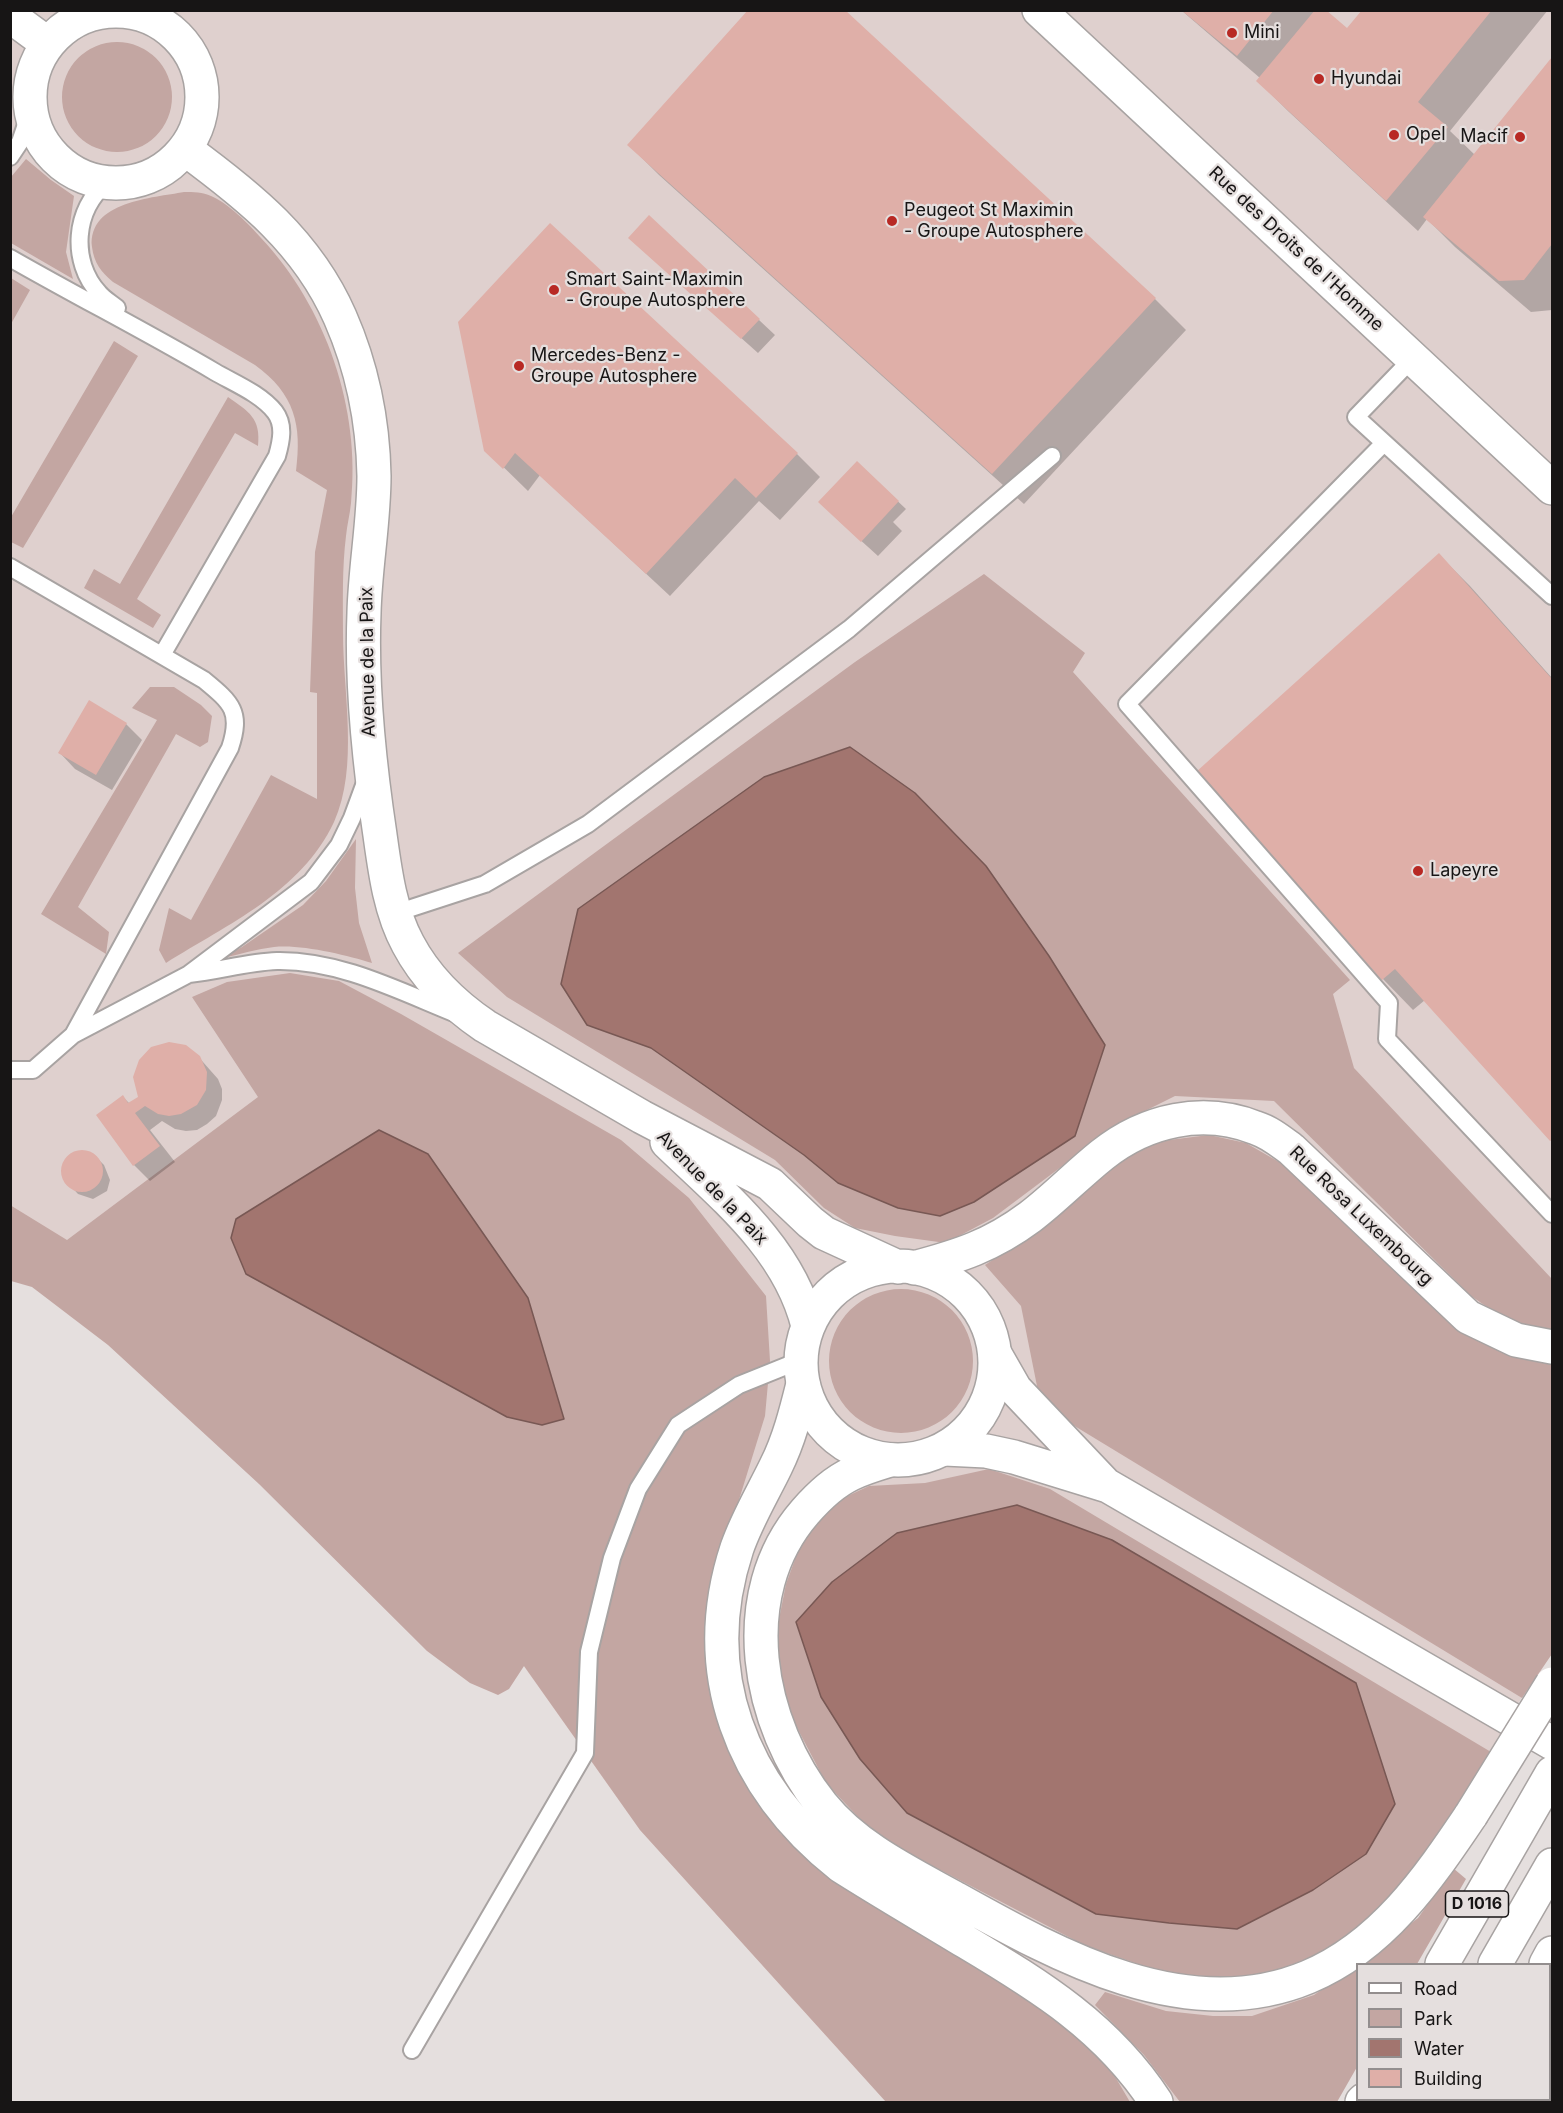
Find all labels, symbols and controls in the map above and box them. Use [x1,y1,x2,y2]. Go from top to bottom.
place label: Mini [1244,22,1280,44]
marker: Mini [1225,26,1239,40]
place label: Hyundai [1331,68,1401,90]
marker: Hyundai [1312,72,1326,86]
place label: Opel [1406,124,1446,146]
place label: Macif [1460,126,1508,148]
marker: Opel [1387,128,1401,142]
marker: Macif [1513,130,1527,144]
street label: Rue des Droits de l'Homme [1204,162,1388,336]
place label: Peugeot St Maximin - Groupe Autosphere [904,200,1083,242]
marker: Peugeot St Maximin - Groupe Autosphere [885,214,899,228]
place label: Smart Saint-Maximin - Groupe Autosphere [566,269,745,312]
marker: Smart Saint-Maximin - Groupe Autosphere [547,283,561,297]
place label: Mercedes-Benz - Groupe Autosphere [531,345,697,388]
marker: Mercedes-Benz - Groupe Autosphere [512,359,526,373]
street label: Avenue de la Paix [356,587,380,737]
place label: Lapeyre [1430,860,1499,882]
marker: Lapeyre [1411,864,1425,878]
street label: Avenue de la Paix [652,1126,772,1250]
street label: Rue Rosa Luxembourg [1285,1142,1437,1290]
road number: D 1016 [1446,1891,1508,1917]
legend [1356,1963,1551,2101]
text: Road [1414,1978,1457,1999]
text: Park [1414,2008,1453,2029]
text: Water [1414,2038,1464,2059]
text: Building [1414,2068,1482,2089]

